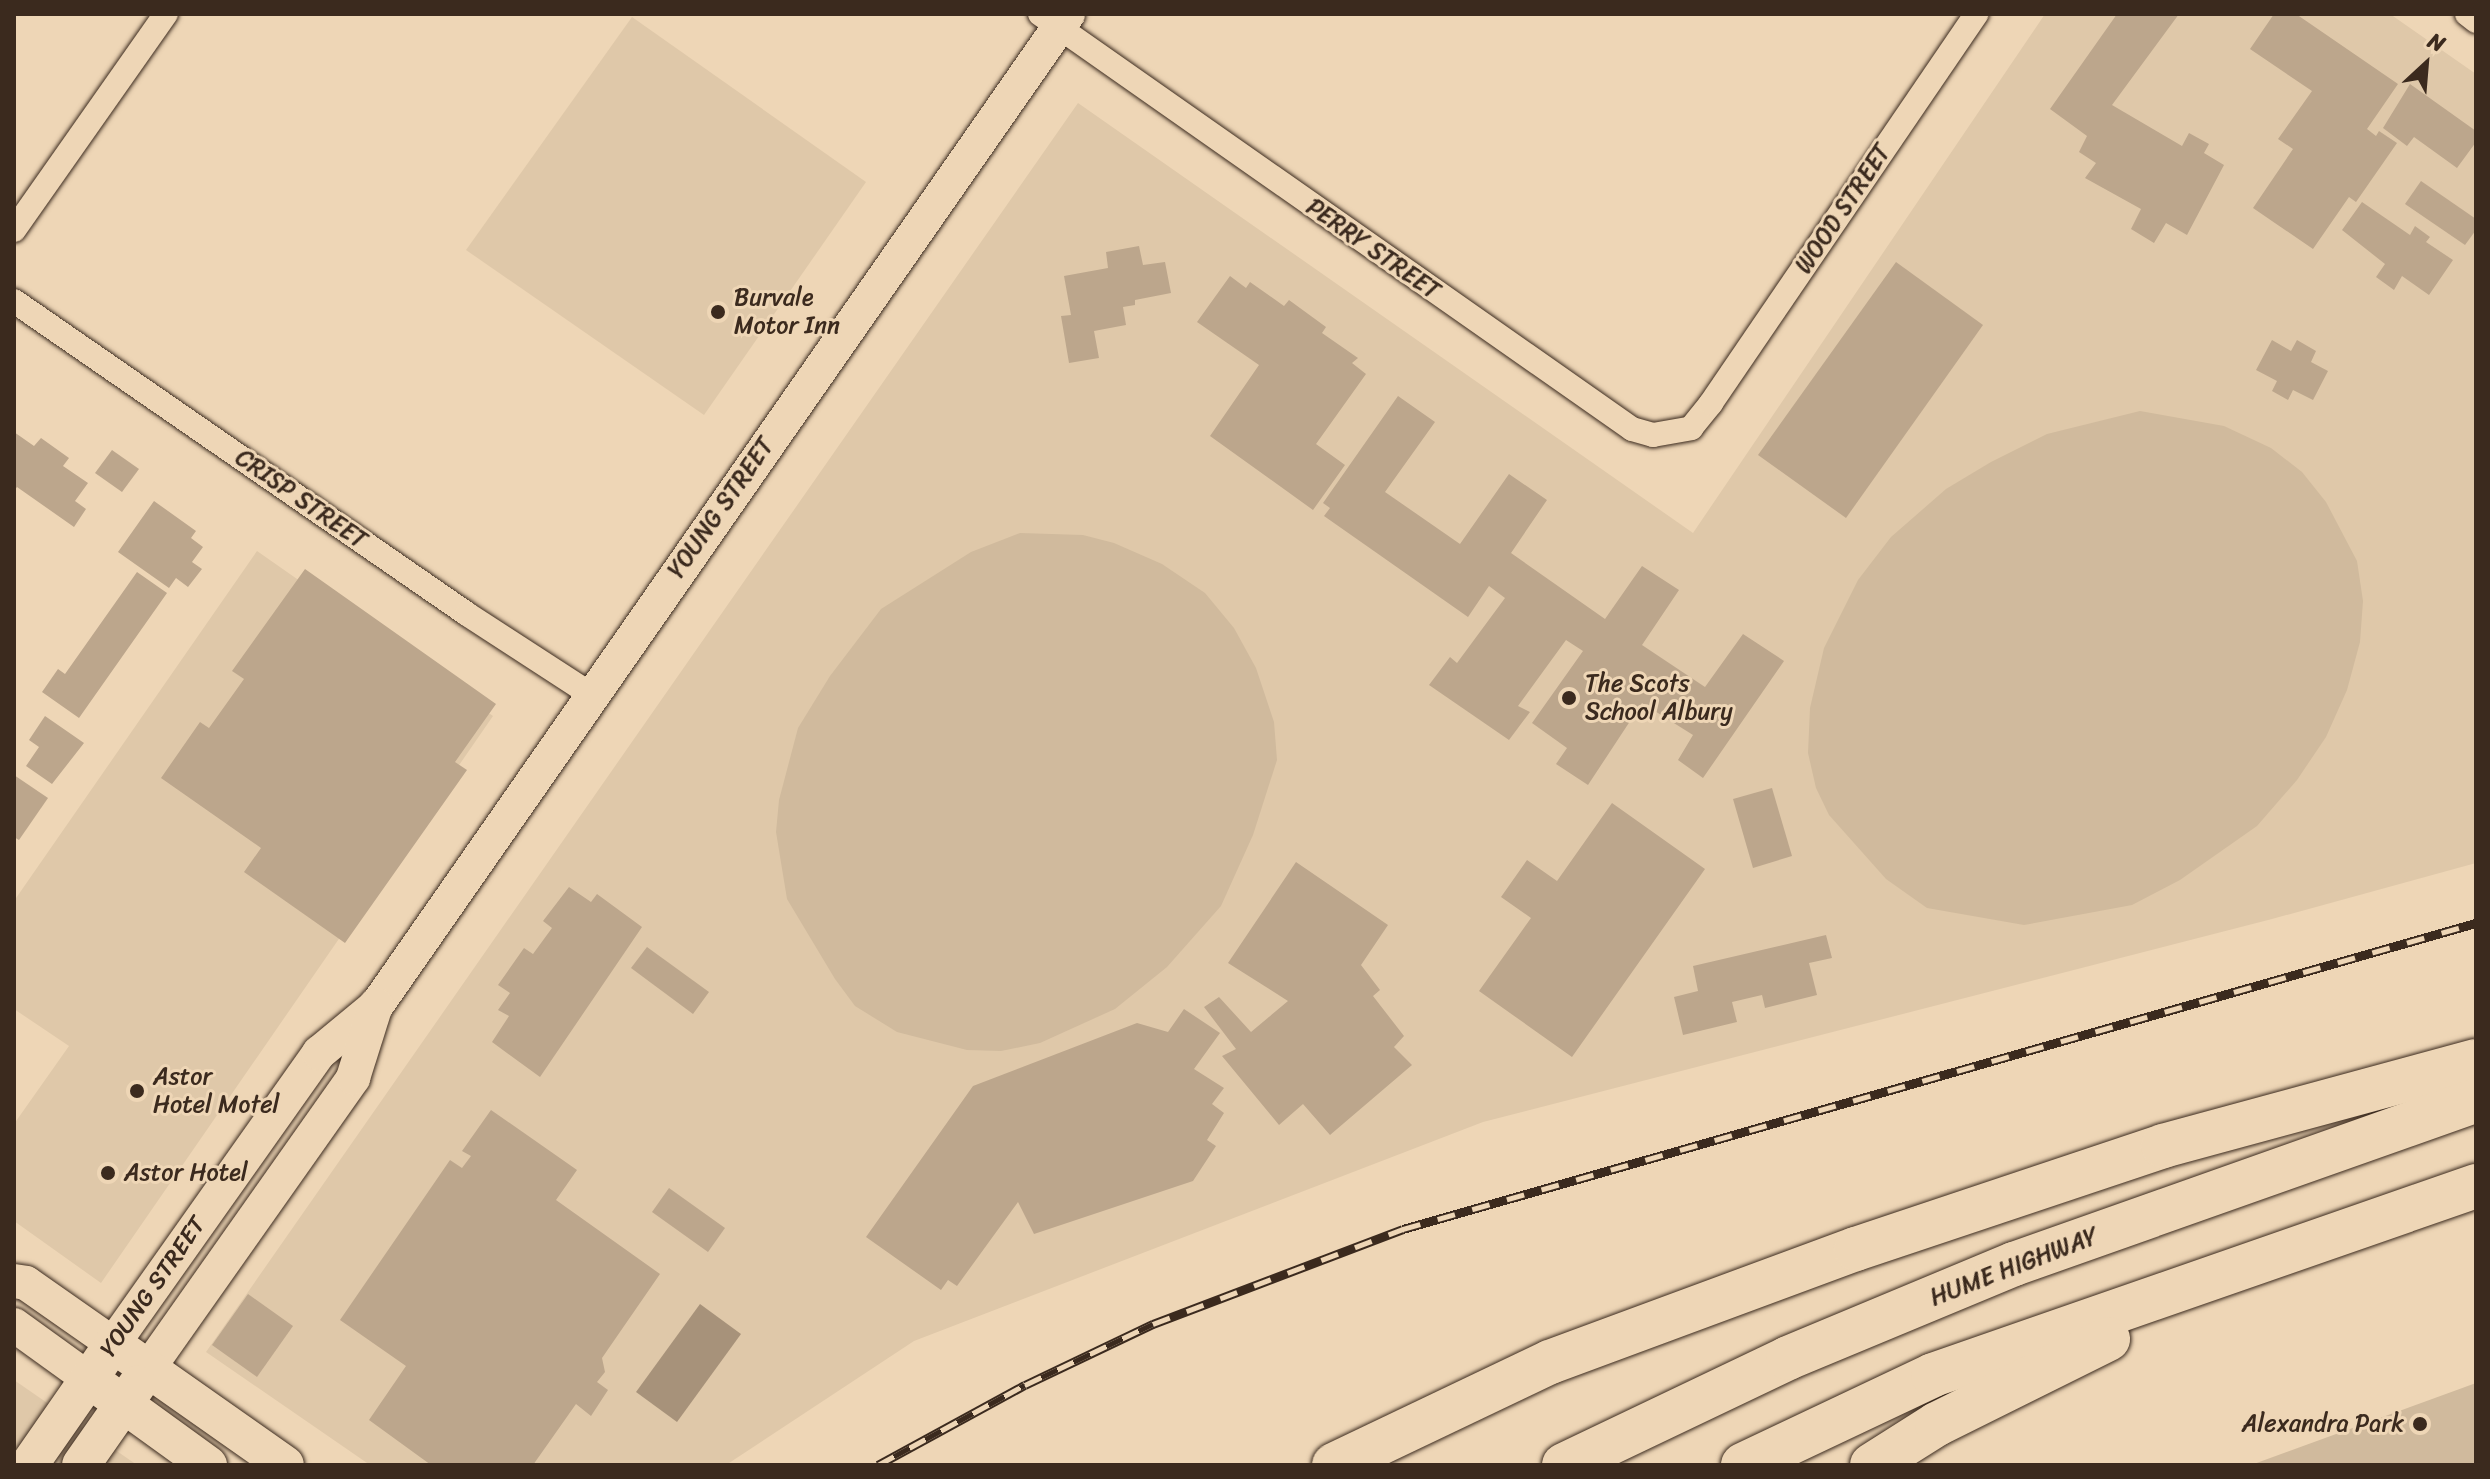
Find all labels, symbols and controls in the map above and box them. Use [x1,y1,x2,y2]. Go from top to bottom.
text: N [2421,21,2452,63]
north arrow [2386,24,2466,104]
street label: WOOD STREET [1788,138,1898,280]
street label: PERRY STREET [1300,192,1446,306]
place label: Burvale Motor Inn [734,284,840,340]
marker: Burvale Motor Inn [709,303,727,321]
street label: YOUNG STREET [662,432,780,584]
street label: CRISP STREET [229,443,373,555]
place label: The Scots School Albury [1585,670,1733,726]
marker: The Scots School Albury [1560,689,1578,707]
place label: Astor Hotel Motel [153,1063,280,1119]
marker: Astor Hotel Motel [128,1082,146,1100]
place label: Astor Hotel [124,1159,248,1187]
marker: Astor Hotel [99,1164,117,1182]
street label: YOUNG STREET [94,1211,212,1363]
street label: HUME HIGHWAY [1926,1222,2102,1312]
place label: Alexandra Park [2242,1410,2404,1438]
marker: Alexandra Park [2411,1415,2429,1433]

